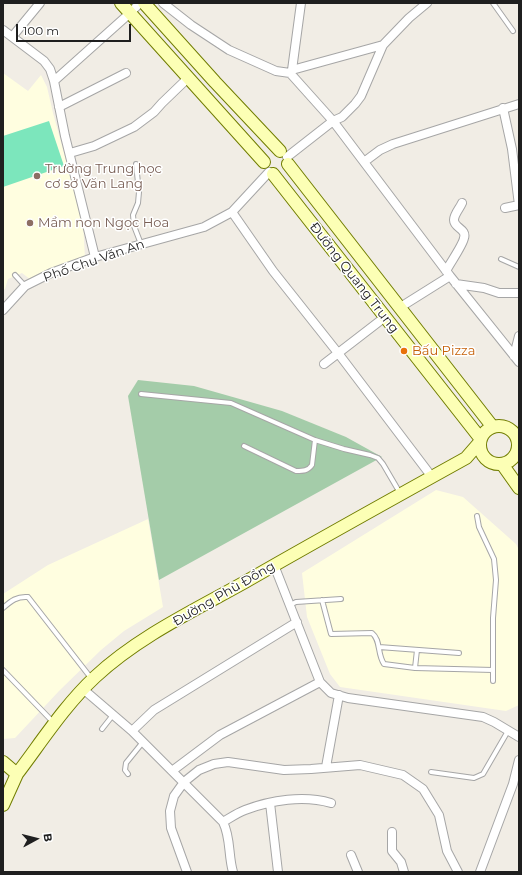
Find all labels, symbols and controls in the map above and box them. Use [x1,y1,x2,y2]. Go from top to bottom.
scale bar [18,16,133,42]
text: 100 m [23,23,59,38]
place label: Trường Trung học cơ sở Văn Lang [45,161,162,192]
marker: Trường Trung học cơ sở Văn Lang [32,171,42,181]
place label: Mầm non Ngọc Hoa [38,215,169,231]
marker: Mầm non Ngọc Hoa [25,218,35,228]
street label: Đường Quang Trung [306,220,402,336]
street label: Phố Chu Văn An [41,236,147,286]
place label: Bấu Pizza [412,343,475,359]
marker: Bấu Pizza [399,346,409,356]
street label: Đường Phù Đổng [170,558,278,630]
north arrow [16,819,56,859]
text: B [40,832,55,843]

